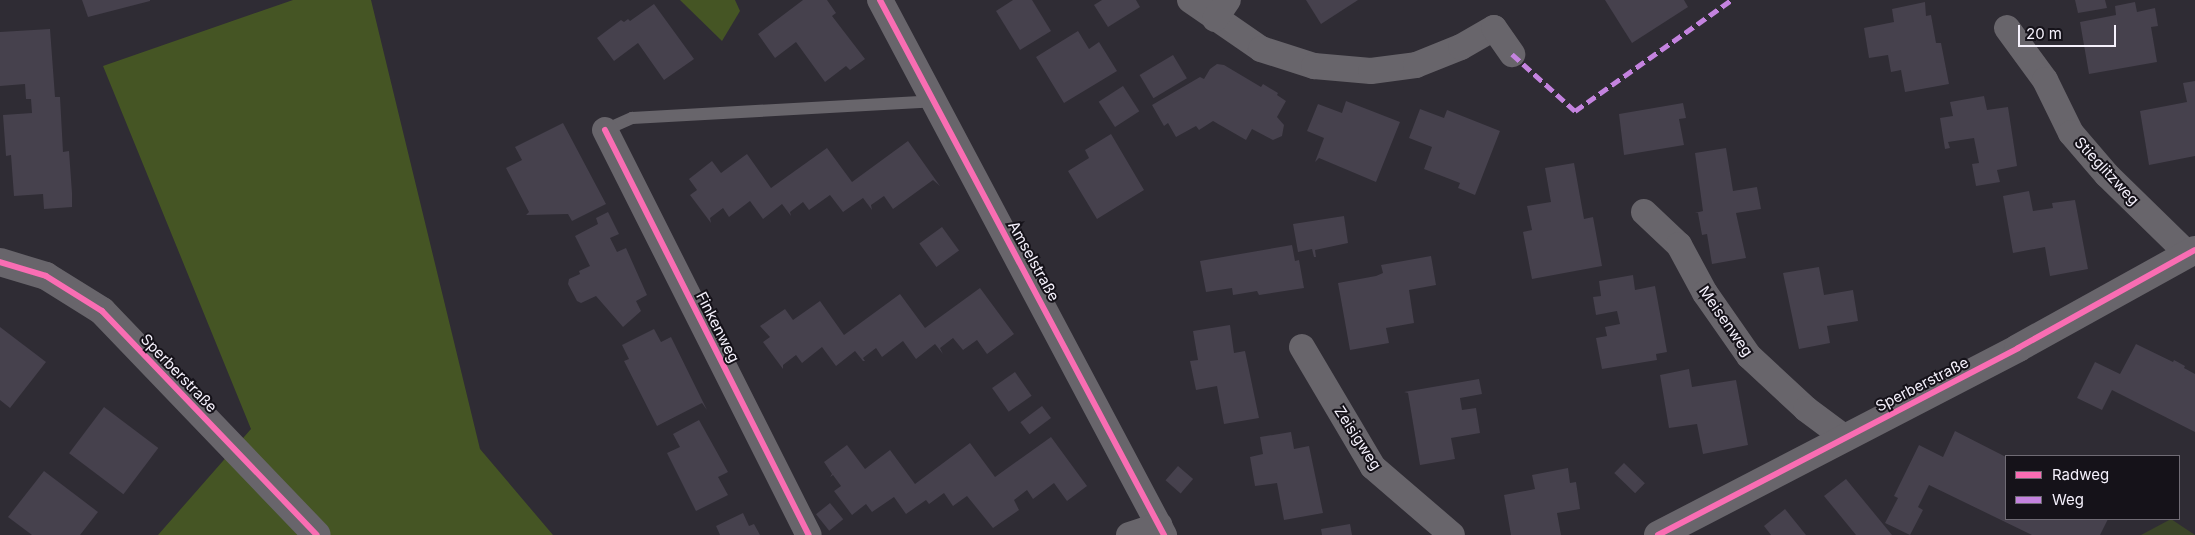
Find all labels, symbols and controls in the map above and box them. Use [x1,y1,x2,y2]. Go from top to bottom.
scale bar [2020,15,2118,47]
text: 20 m [2026,24,2062,43]
street label: Stieglitzweg [2071,133,2143,209]
street label: Amselstraße [1005,218,1063,304]
street label: Meisenweg [1695,282,1757,360]
street label: Finkenweg [693,289,743,365]
street label: Sperberstraße [137,330,221,416]
street label: Sperberstraße [1873,353,1971,415]
street label: Zeisigweg [1331,403,1385,473]
legend [2005,455,2180,520]
text: Radweg [2052,465,2109,484]
text: Weg [2052,490,2084,509]

